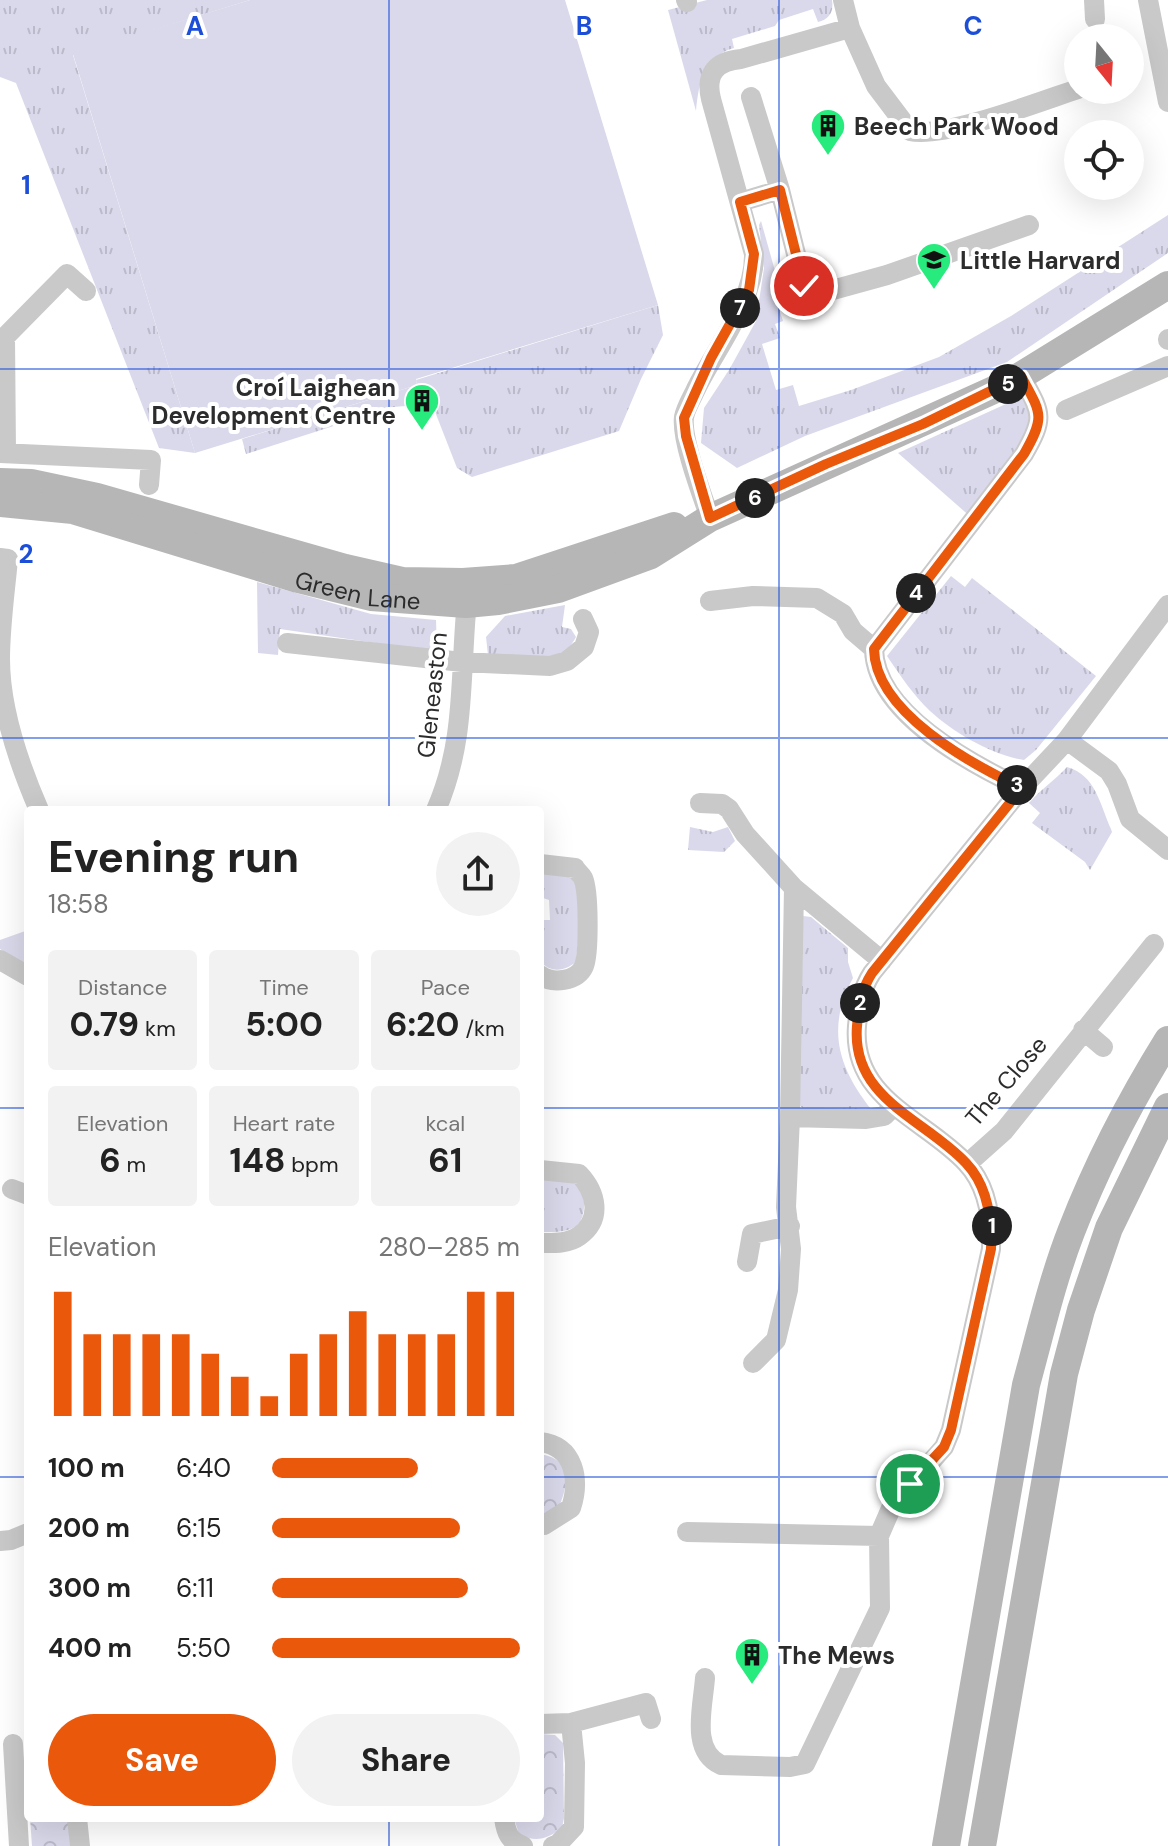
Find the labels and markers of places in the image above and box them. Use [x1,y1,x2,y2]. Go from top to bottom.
building icon: Beech Park Wood [809,107,847,157]
place label: Beech Park Wood [854,111,1059,142]
school or university icon: Little Harvard [915,241,953,291]
place label: Little Harvard [960,245,1121,276]
pin [770,252,838,320]
pin: 7 [720,288,760,328]
pin: 5 [988,364,1028,404]
place label: Croí Laighean Development Centre [152,372,396,431]
building icon: Croí Laighean Development Centre [403,382,441,432]
pin: 6 [735,478,775,518]
pin: 4 [896,573,936,613]
pin: 3 [997,765,1037,805]
pin: 2 [840,983,880,1023]
pin: 1 [972,1206,1012,1246]
pin [876,1450,944,1518]
building icon: The Mews [733,1636,771,1686]
place label: The Mews [778,1640,895,1671]

